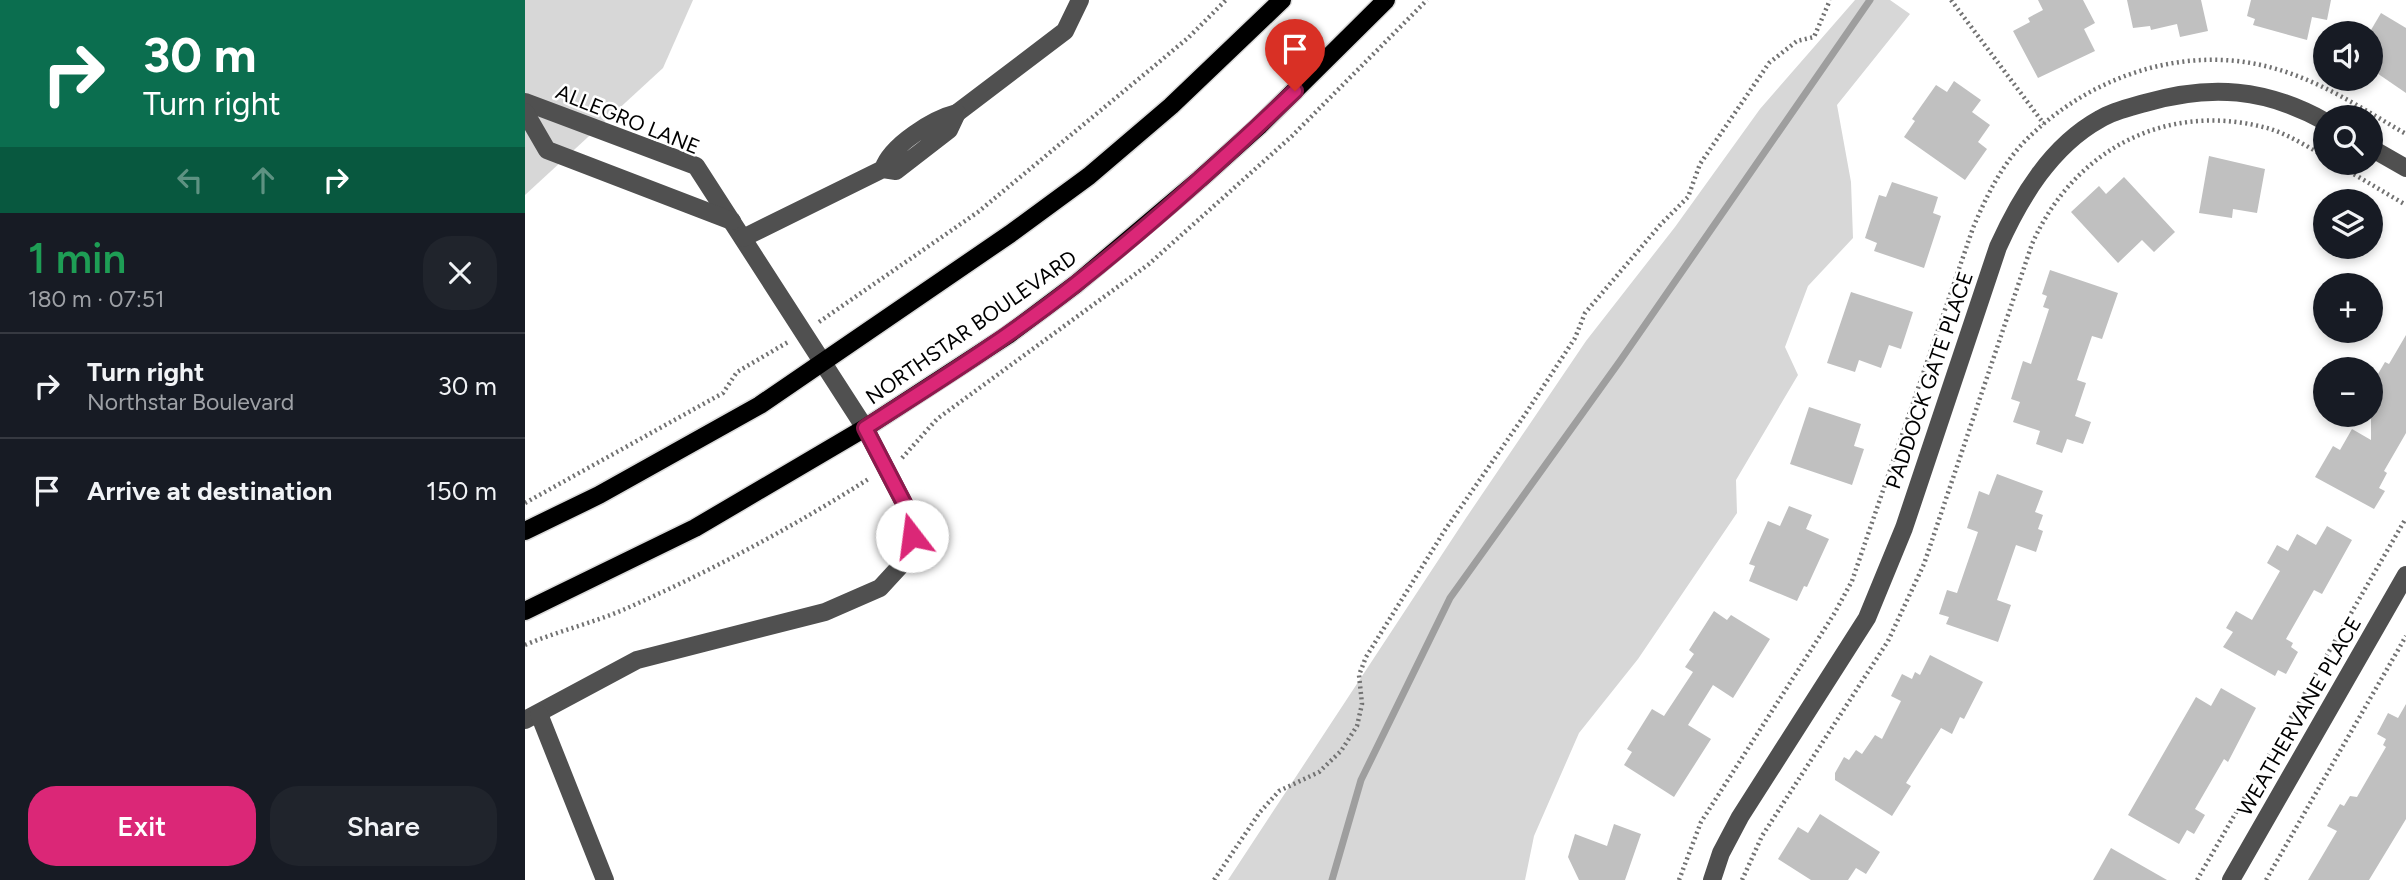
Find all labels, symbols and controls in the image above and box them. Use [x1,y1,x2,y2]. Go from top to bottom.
pin [1265,19,1325,91]
map controls [2313,21,2383,427]
button: sound [2313,21,2383,91]
text: 30 m [143,25,256,84]
icon: right [28,28,119,119]
icon: arrive [1276,30,1314,68]
street label: ALLEGRO LANE [552,79,704,159]
text: Turn right [143,85,281,123]
button: search [2313,105,2383,175]
icon: left [171,161,209,199]
icon: ahead [244,161,282,199]
icon: right [317,161,355,199]
button: layers [2313,189,2383,259]
text: 1 min [28,233,126,284]
button: close [423,236,497,310]
street label: NORTHSTAR BOULEVARD [861,245,1081,409]
street label: PADDOCK GATE PLACE [1880,268,1978,492]
button: + [2313,273,2383,343]
text: 180 m · 07:51 [28,285,164,313]
text: Turn right [87,356,204,388]
button: − [2313,357,2383,427]
icon: right [28,367,66,405]
text: 30 m [438,370,497,402]
text: Northstar Boulevard [87,388,294,416]
icon: arrive [28,472,66,510]
text: Arrive at destination [87,475,332,507]
text: 150 m [426,475,497,507]
position arrow [875,499,949,573]
street label: WEATHERVANE PLACE [2232,612,2366,820]
button: Exit [28,786,256,866]
button: Share [270,786,497,866]

